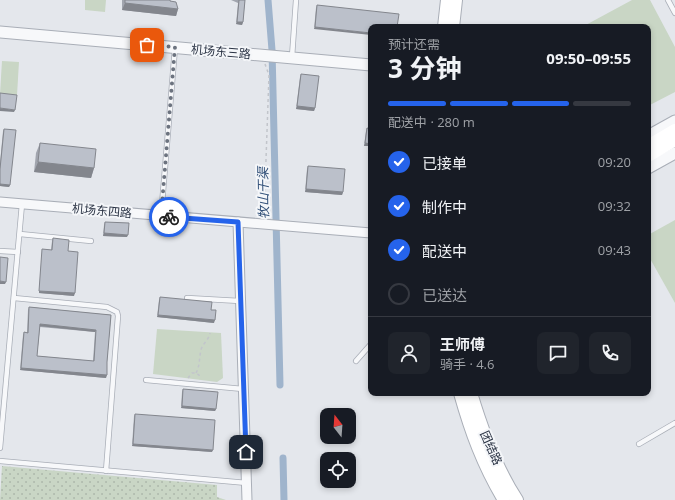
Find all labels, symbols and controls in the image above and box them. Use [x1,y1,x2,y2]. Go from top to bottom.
pin [130,28,164,62]
icon: bag [136,34,158,56]
text: 预计还需 [388,35,440,53]
street label: 机场东三路 [190,40,252,63]
text: 09:50–09:55 [546,48,631,68]
text: 3 分钟 [388,50,462,86]
text: 配送中 · 280 m [388,113,475,131]
icon: check [388,151,410,173]
text: 已接单 [422,153,467,173]
text: 09:20 [598,153,631,171]
water label: 牧山干渠 [254,165,272,219]
icon: check [388,195,410,217]
courier [149,197,189,237]
text: 制作中 [422,197,467,217]
text: 09:32 [598,197,631,215]
street label: 机场东四路 [71,199,133,222]
icon: bike [158,206,180,228]
icon: check [388,239,410,261]
text: 配送中 [422,241,467,261]
text: 09:43 [598,241,631,259]
text: 已送达 [422,285,467,305]
button: person [388,332,430,374]
button: chat [537,332,579,374]
button: phone [589,332,631,374]
text: 王师傅 [440,334,485,354]
text: 骑手 · 4.6 [440,355,494,373]
north arrow [320,408,356,444]
map controls [320,408,356,488]
street label: 团结路 [476,428,507,468]
pin [229,435,263,469]
icon: home [235,441,257,463]
button: locate [320,452,356,488]

